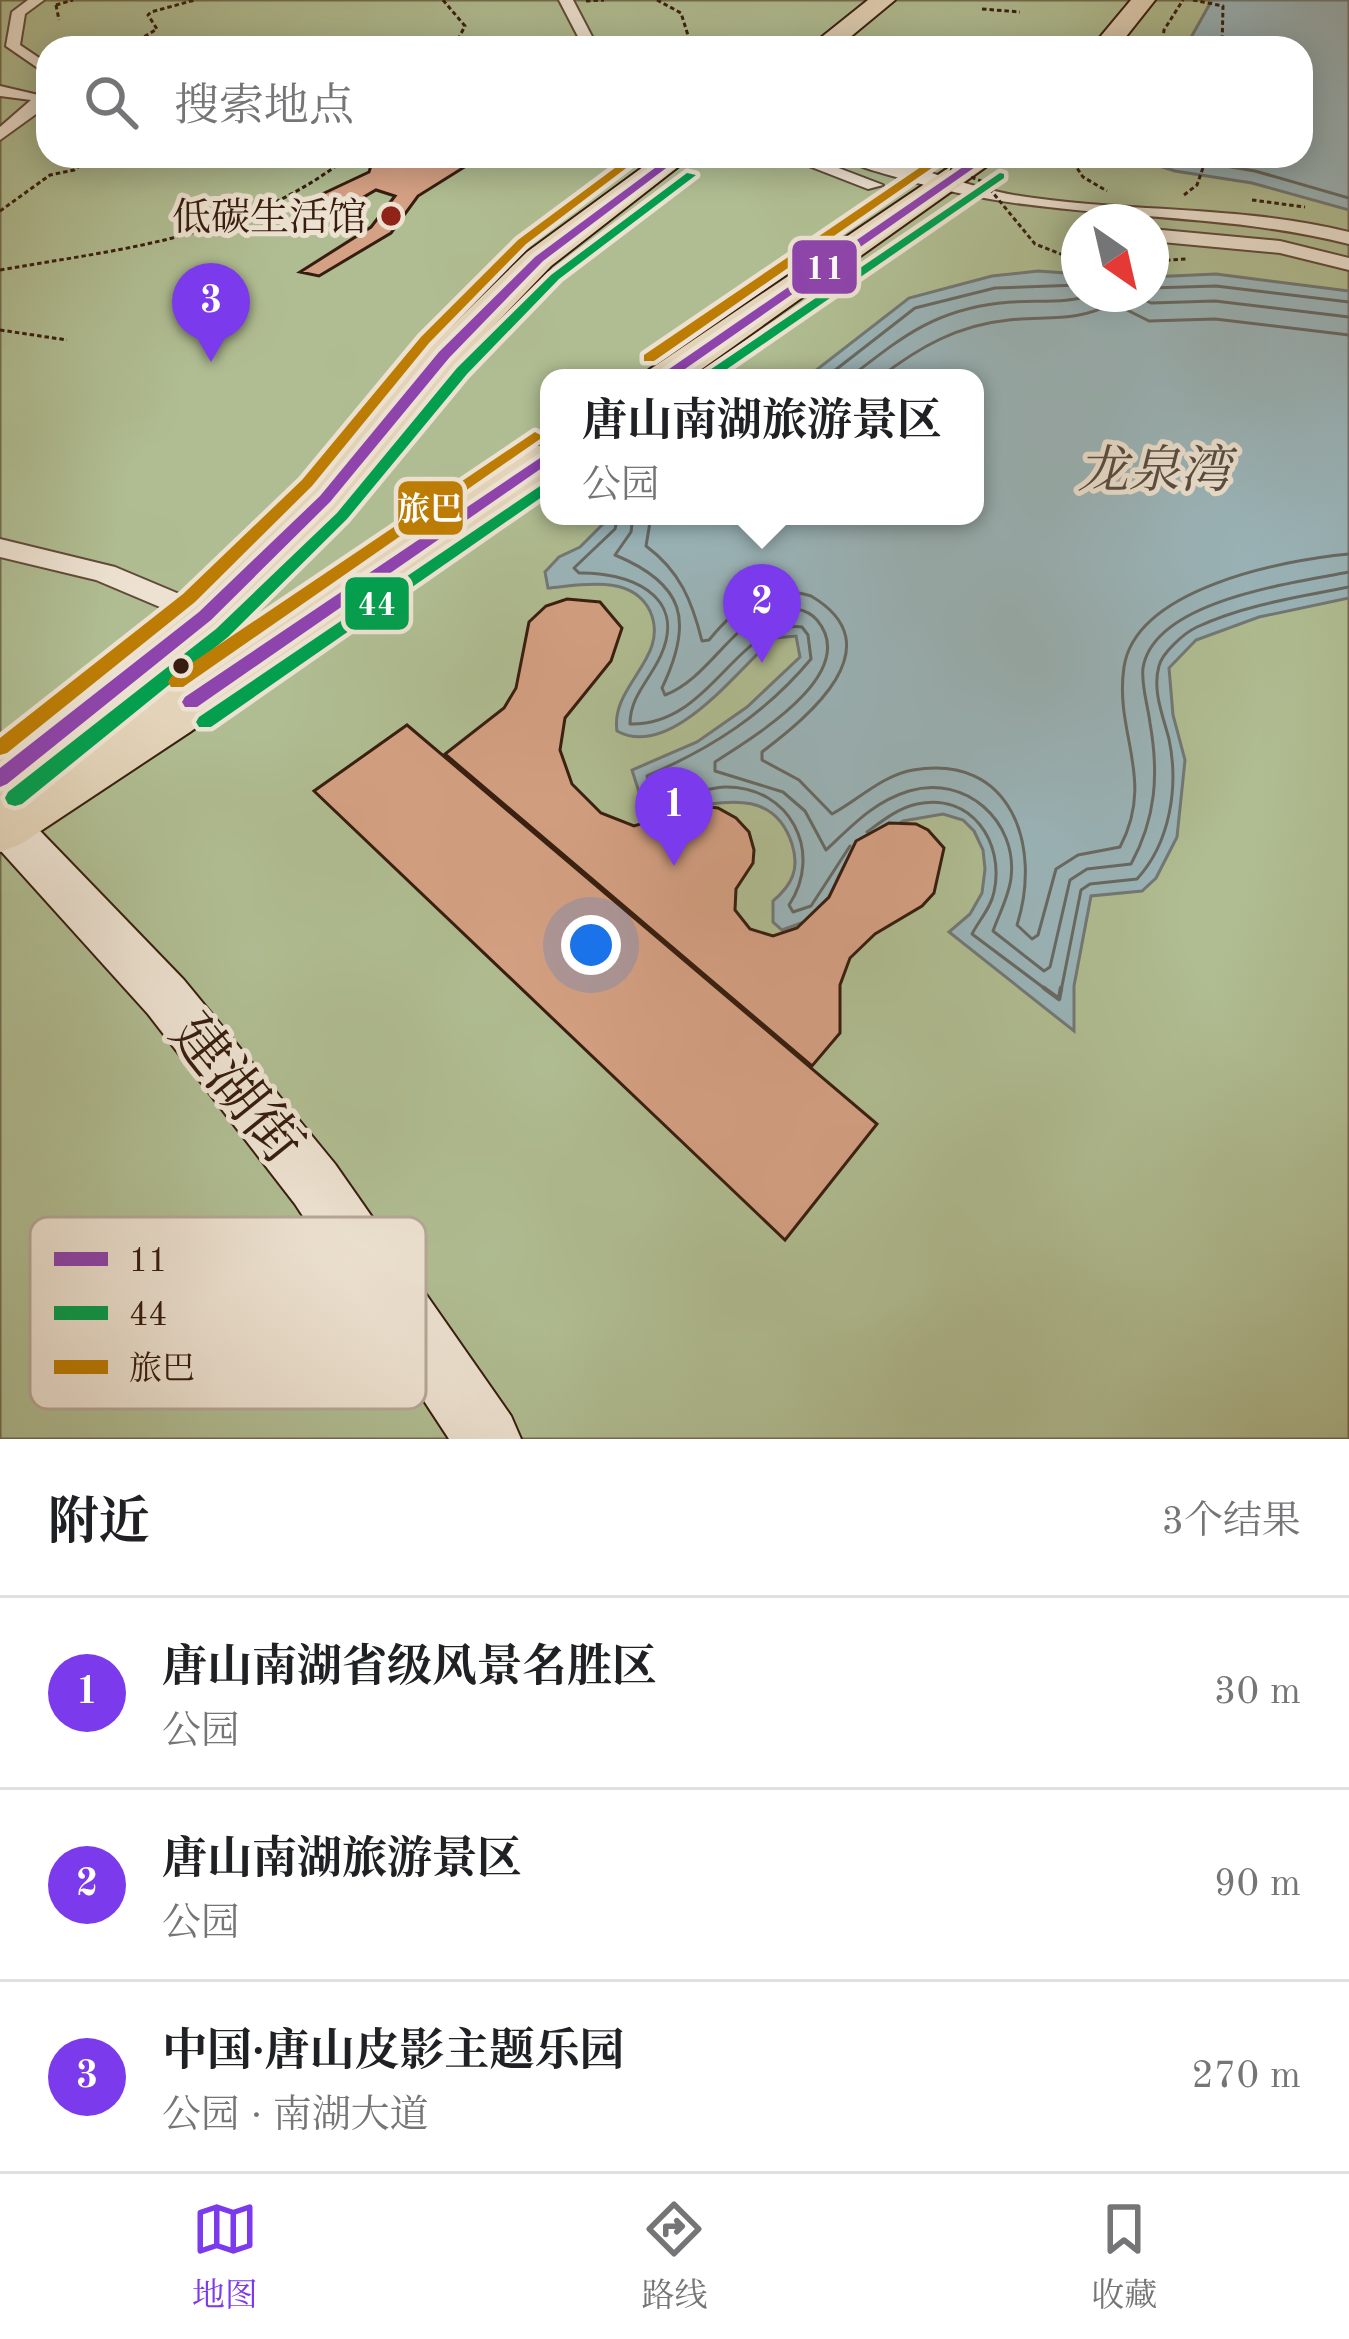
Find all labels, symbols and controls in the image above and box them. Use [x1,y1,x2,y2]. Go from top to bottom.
search box [36,36,1313,168]
icon: search [78,69,144,135]
text: 搜索地点 [174,86,354,131]
place label: 低碳生活馆 [172,197,367,239]
marker: 低碳生活馆 [378,203,404,229]
north arrow [1061,204,1169,312]
line badge: 11 [790,238,859,296]
text: 11 [806,254,844,287]
pin: 3 [172,263,250,362]
popup [540,369,984,525]
text: 唐山南湖旅游景区 [582,401,942,446]
water label: 龙泉湾 [1077,443,1238,499]
text: 公园 [582,467,660,506]
line badge: 旅巴 [396,479,465,537]
text: 旅巴 [397,492,463,528]
pin: 2 [723,564,801,663]
line badge: 44 [343,575,411,632]
text: 44 [358,590,396,623]
unlabelled marker [170,655,192,677]
pin: 1 [635,767,713,866]
your location [561,915,621,975]
street label: 建湖街 [158,1004,314,1176]
legend [30,1217,426,1409]
text: 11 [129,1246,167,1279]
text: 44 [129,1300,167,1333]
text: 旅巴 [129,1351,195,1387]
text: 附近 [48,1499,150,1550]
text: 3个结果 [1161,1503,1301,1542]
text: 唐山南湖省级风景名胜区 [162,1647,657,1692]
text: 1 [76,1673,98,1712]
text: 30 m [1214,1673,1301,1712]
text: 公园 [162,1713,240,1752]
text: 唐山南湖旅游景区 [162,1839,522,1884]
text: 2 [76,1865,98,1904]
text: 90 m [1214,1865,1301,1904]
text: 公园 [162,1905,240,1944]
text: 中国·唐山皮影主题乐园 [162,2031,625,2076]
text: 3 [76,2057,98,2096]
text: 270 m [1191,2057,1301,2096]
text: 公园 · 南湖大道 [162,2097,429,2136]
tab: 地图 [192,2196,258,2318]
tab: 路线 [641,2196,707,2318]
tab: 收藏 [1091,2196,1157,2318]

